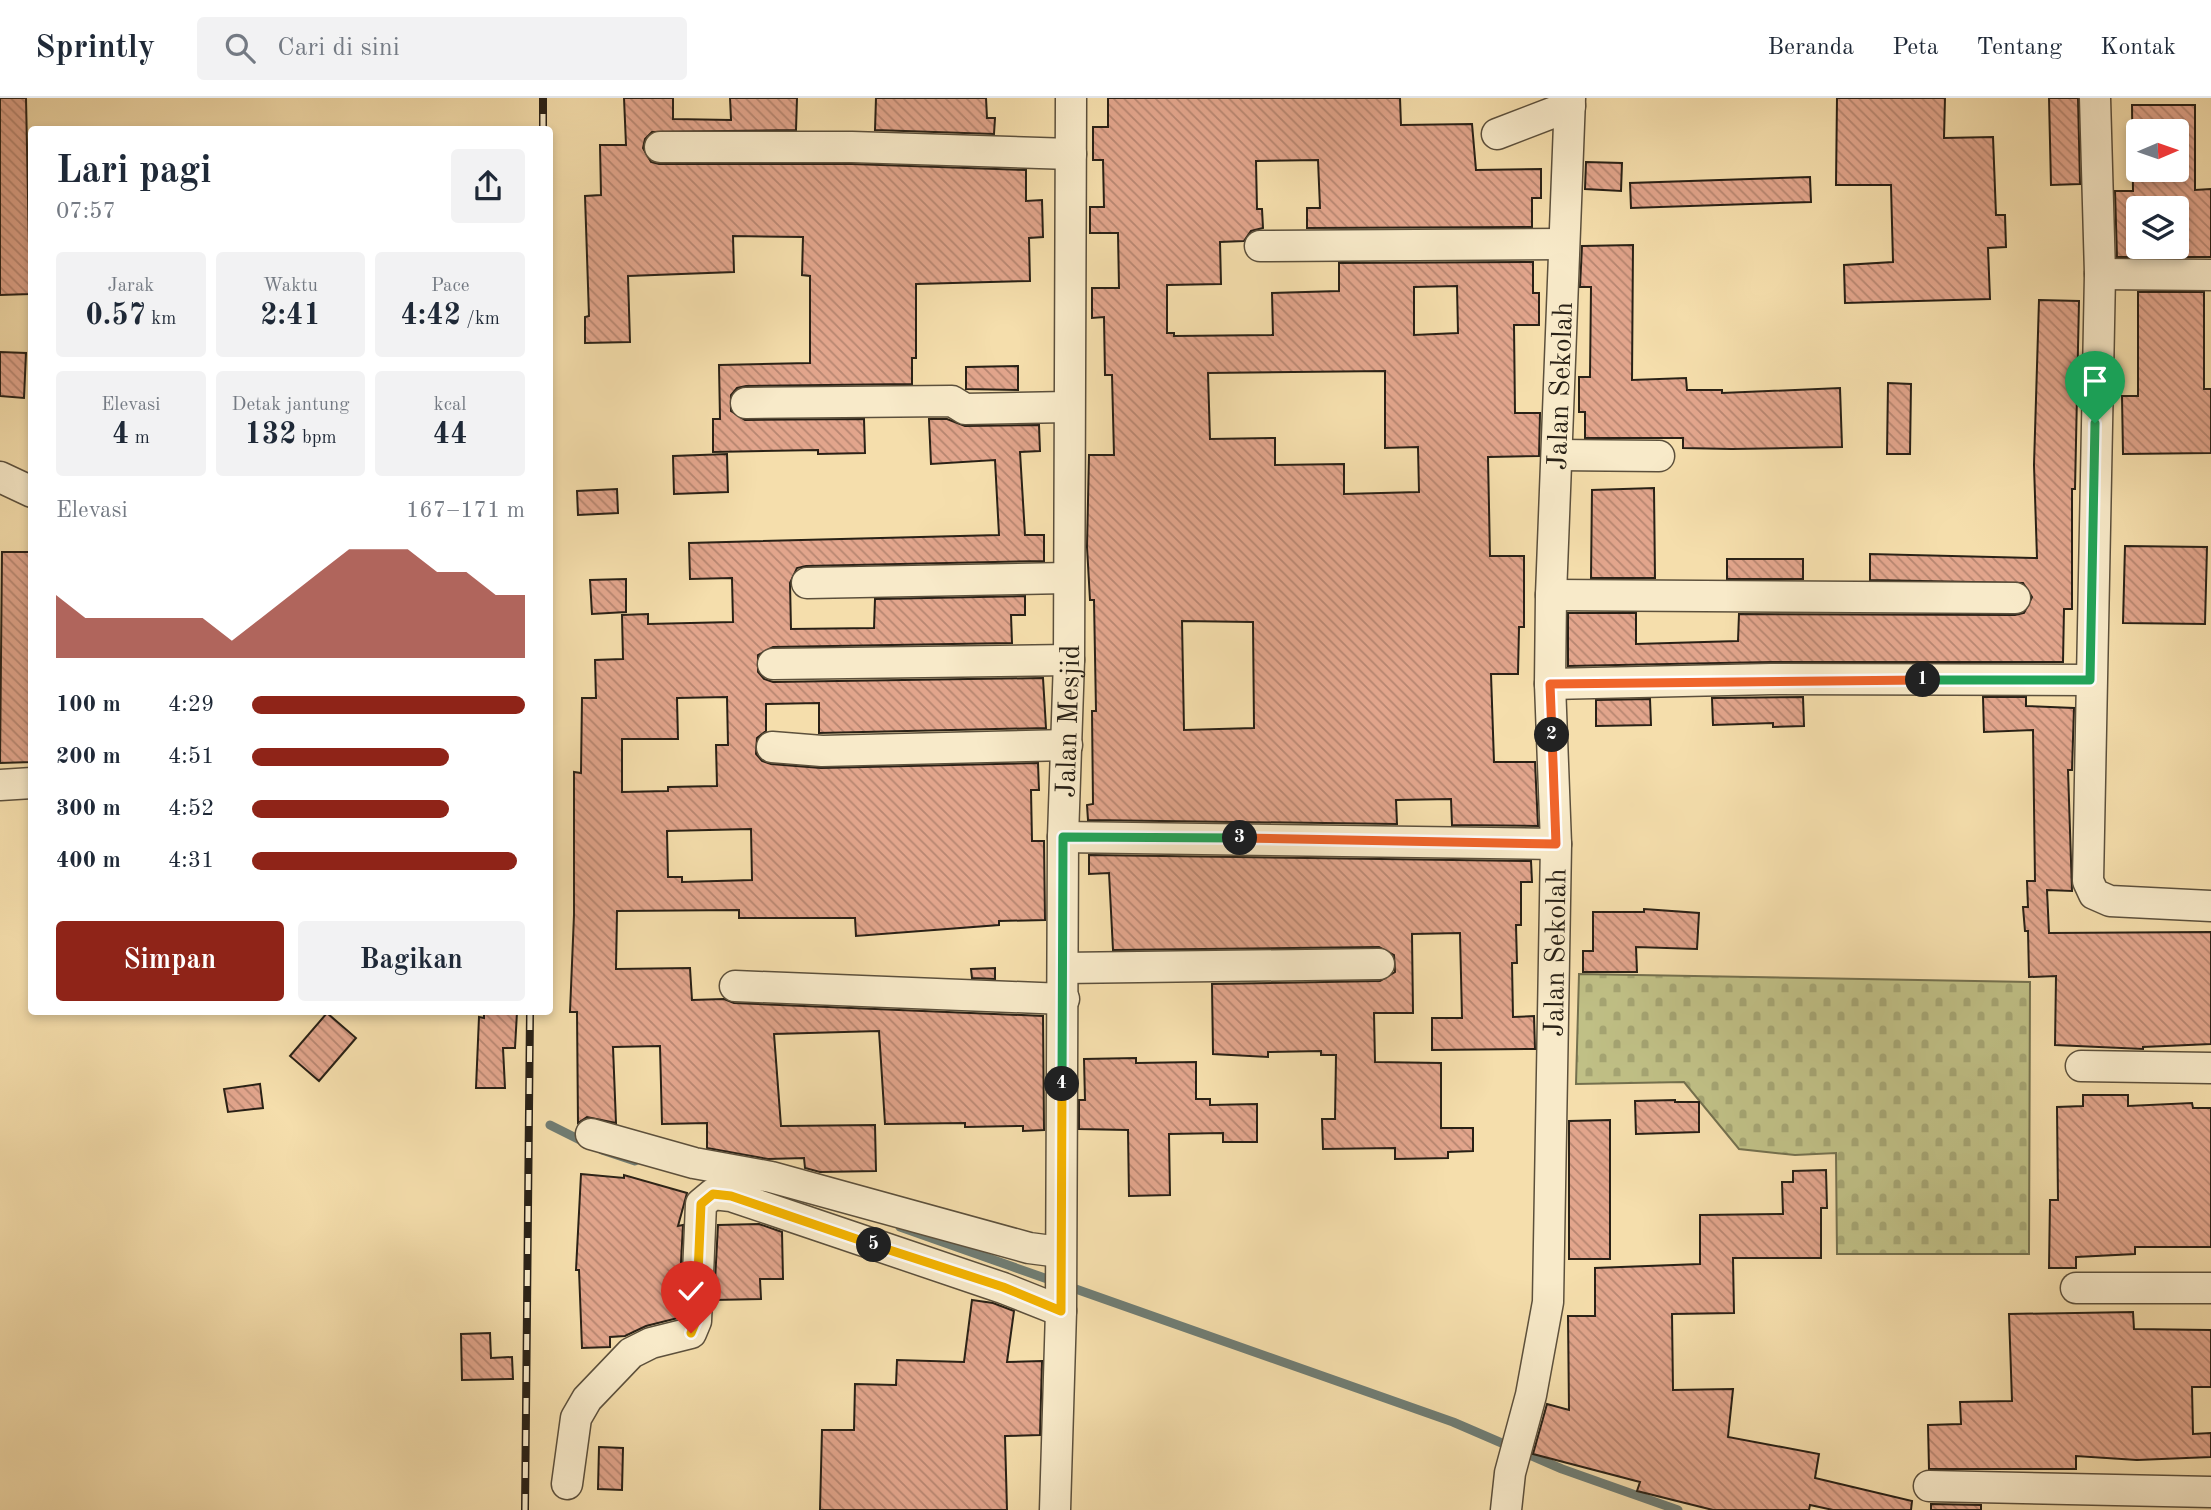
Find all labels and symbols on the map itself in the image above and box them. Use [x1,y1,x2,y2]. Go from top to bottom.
north arrow [2126,119,2189,182]
street label: Jalan Sekolah [1545,301,1579,471]
pin [2065,351,2125,423]
street label: Jalan Mesjid [1053,645,1086,798]
pin: 1 [1906,662,1940,698]
pin: 2 [1534,718,1570,752]
pin: 3 [1222,820,1258,856]
street label: Jalan Sekolah [1542,868,1573,1037]
pin: 4 [1044,1066,1080,1102]
pin: 5 [856,1228,892,1262]
pin [661,1261,721,1333]

